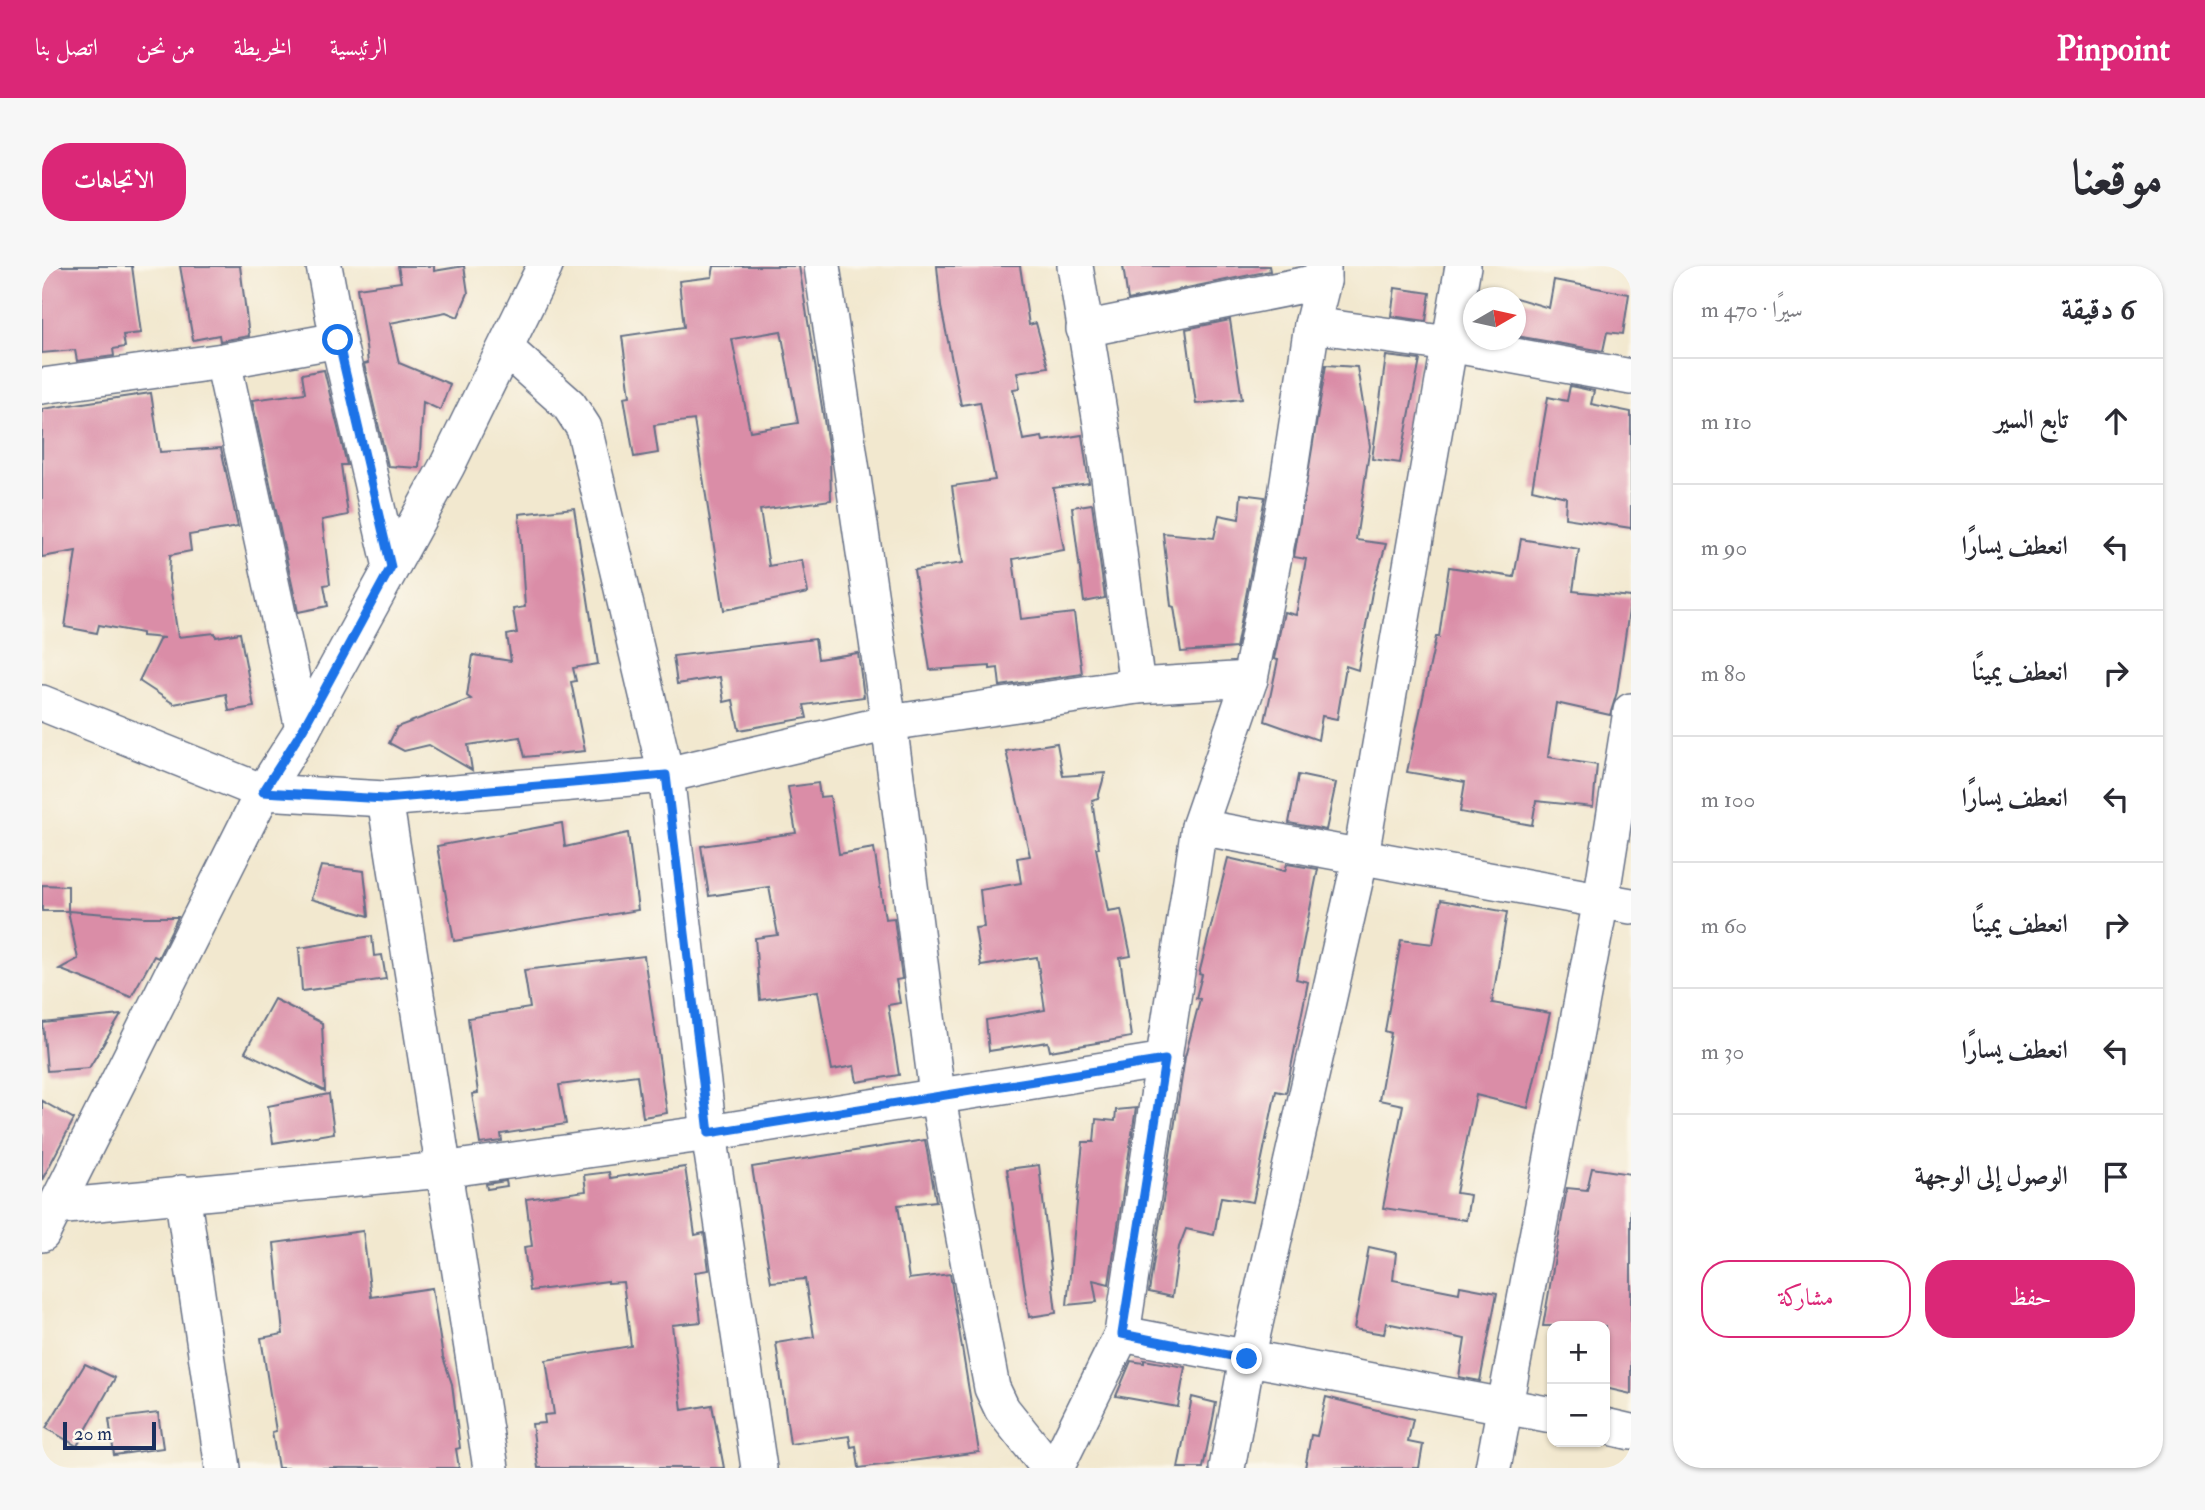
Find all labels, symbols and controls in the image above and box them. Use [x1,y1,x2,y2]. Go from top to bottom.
text: Pinpoint [2056,29,2170,70]
text: اتصل بنا [35,32,98,63]
text: من نحن [136,32,195,63]
text: الخريطة [233,32,292,63]
text: الرئيسية [330,32,387,63]
button: الاتجاهات [42,143,186,221]
text: موقعنا [2071,148,2163,209]
north arrow [1463,287,1526,350]
text: 6 دقيقة [2061,291,2135,328]
text: سيرًا · 470 m [1701,295,1803,324]
route start [322,324,353,355]
icon: ahead [2097,402,2135,440]
text: تابع السير [1995,404,2068,436]
text: 110 m [1701,407,1752,436]
icon: left [2097,528,2135,566]
text: انعطف يسارًا [1962,530,2068,562]
text: 90 m [1701,533,1747,562]
icon: right [2097,654,2135,692]
text: انعطف يمينًا [1972,656,2068,688]
text: 80 m [1701,659,1746,688]
icon: left [2097,780,2135,818]
text: انعطف يسارًا [1962,782,2068,814]
text: 100 m [1701,785,1755,814]
icon: right [2097,906,2135,944]
text: انعطف يمينًا [1972,908,2068,940]
text: 60 m [1701,911,1747,940]
icon: left [2097,1032,2135,1070]
text: انعطف يسارًا [1962,1034,2068,1066]
text: 30 m [1701,1037,1744,1066]
icon: arrive [2097,1158,2135,1196]
text: الوصول إلى الوجهة [1915,1160,2068,1192]
button: مشاركة [1701,1260,1911,1338]
button: حفظ [1925,1260,2135,1338]
map controls [1547,1321,1610,1447]
button: + [1547,1321,1610,1384]
route end [1231,1343,1262,1374]
button: − [1547,1384,1610,1447]
scale bar [63,1419,156,1451]
text: 20 m [74,1422,112,1446]

